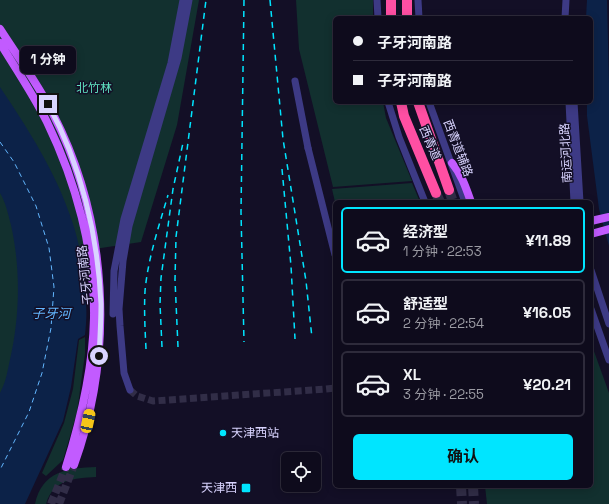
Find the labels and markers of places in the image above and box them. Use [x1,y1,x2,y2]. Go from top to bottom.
place label: 天津西站 [231,425,279,441]
marker: 天津西站 [218,428,228,438]
place label: 天津西 [201,480,237,496]
marker: 天津西 [240,482,252,494]

